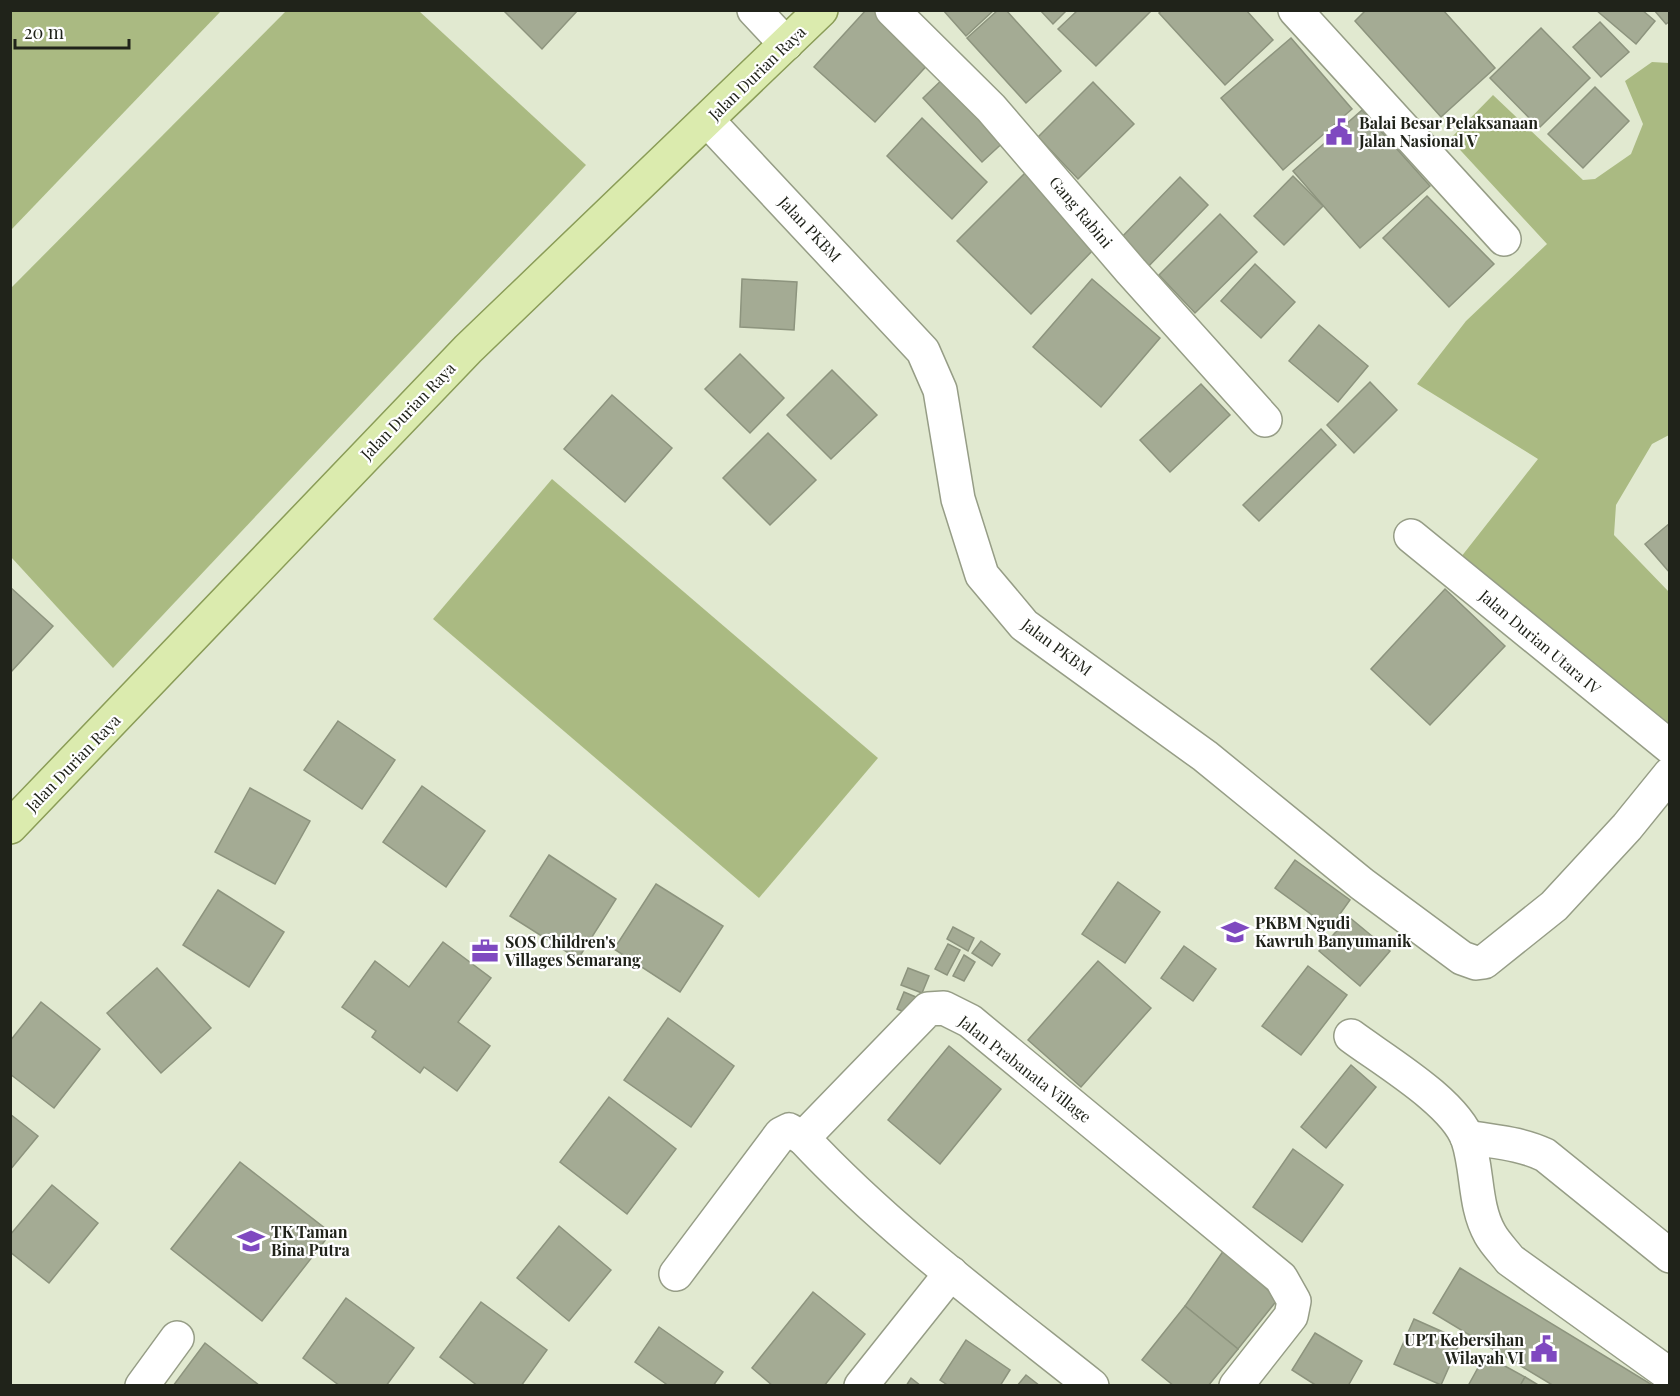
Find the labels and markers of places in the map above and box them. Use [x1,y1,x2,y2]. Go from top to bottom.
place label: Balai Besar Pelaksanaan Jalan Nasional V [1358,112,1538,151]
public building icon: Balai Besar Pelaksanaan Jalan Nasional V [1324,117,1354,147]
place label: PKBM Ngudi Kawruh Banyumanik [1255,912,1412,951]
school or university icon: PKBM Ngudi Kawruh Banyumanik [1220,917,1250,947]
place label: SOS Children's Villages Semarang [504,931,641,970]
office icon: SOS Children's Villages Semarang [470,936,500,966]
place label: TK Taman Bina Putra [271,1221,351,1260]
school or university icon: TK Taman Bina Putra [236,1226,266,1256]
place label: UPT Kebersihan Wilayah VI [1404,1329,1524,1368]
public building icon: UPT Kebersihan Wilayah VI [1529,1334,1559,1364]

